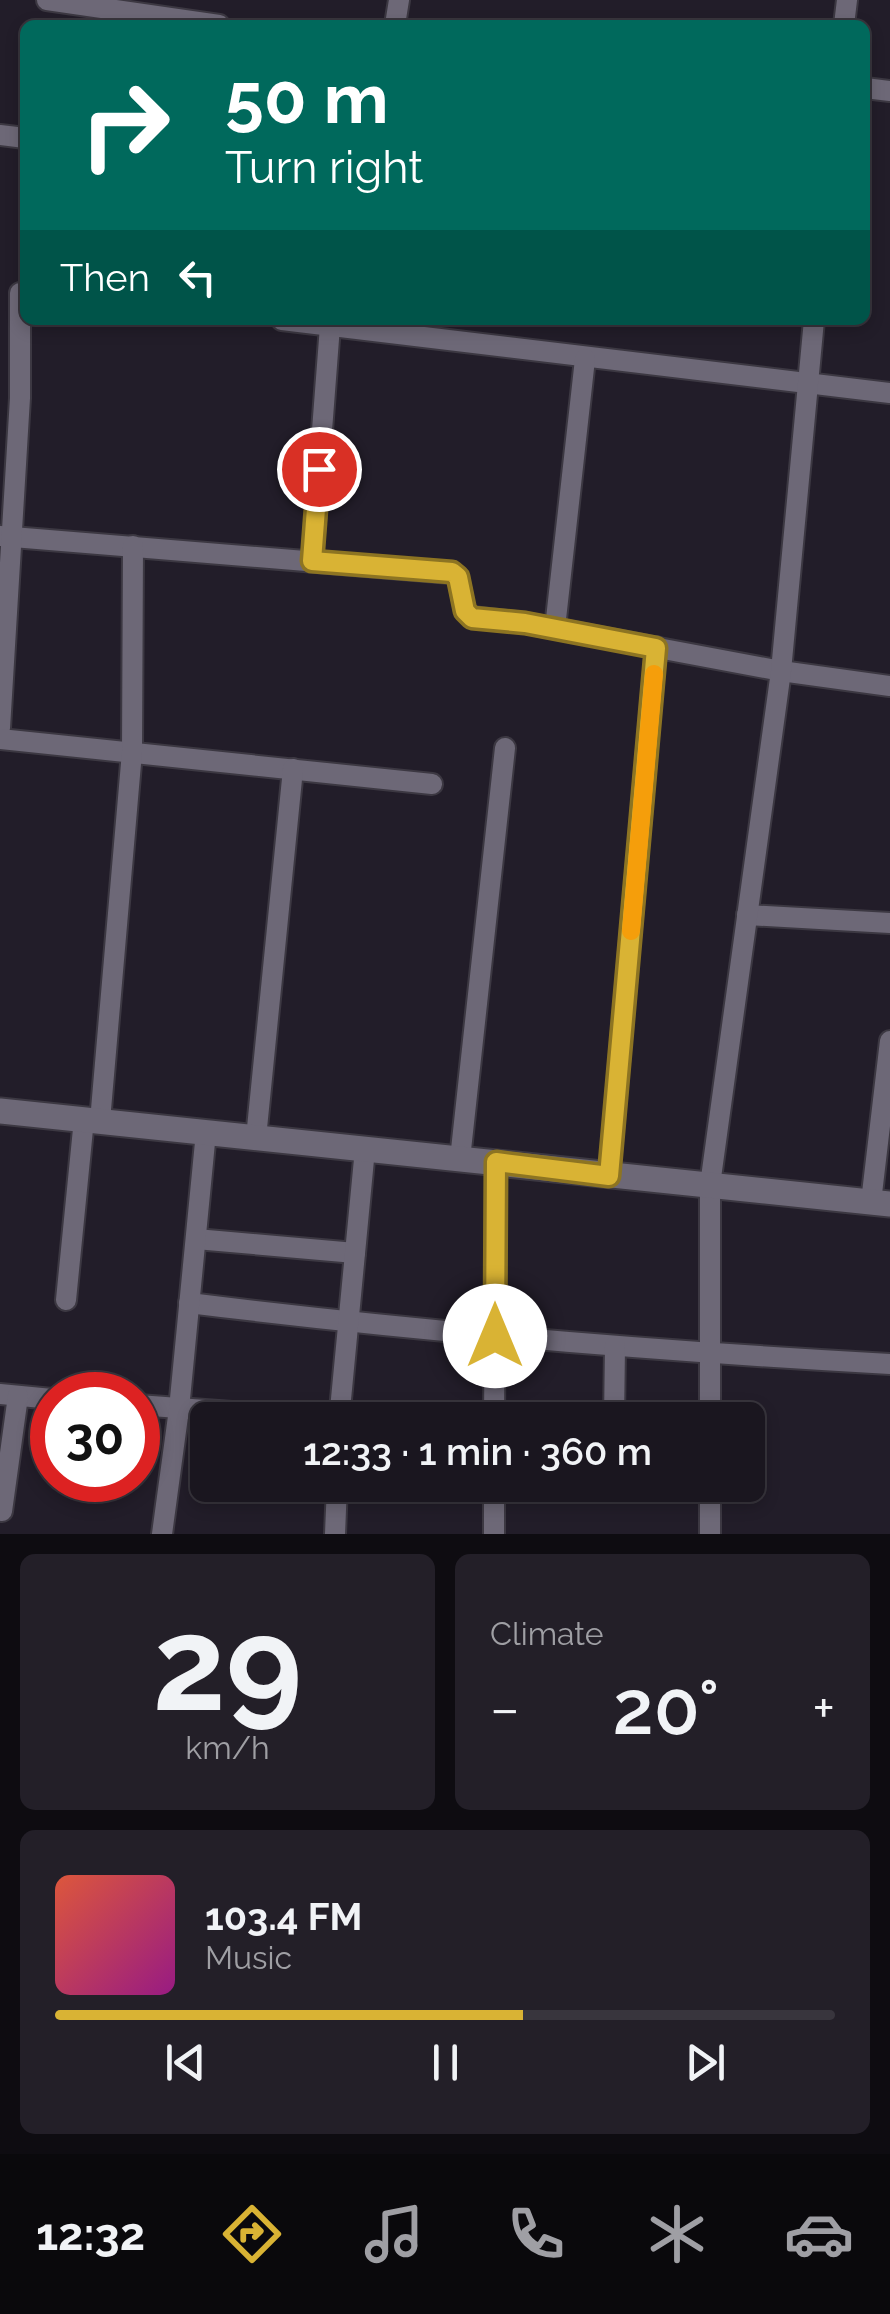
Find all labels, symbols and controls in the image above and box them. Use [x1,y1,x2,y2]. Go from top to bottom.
text: 50 m [225,57,389,139]
icon: right [60,60,190,190]
text: Turn right [225,141,423,194]
icon: left [170,250,225,305]
text: Then [60,255,150,300]
pin [277,427,362,512]
icon: arrive [292,442,347,497]
position arrow [443,1284,547,1388]
speed limit sign: 30 [30,1372,160,1502]
text: 12:33 · 1 min · 360 m [303,1429,652,1474]
text: 29 [153,1588,302,1740]
text: Climate [490,1615,604,1652]
text: 20° [613,1663,719,1752]
text: − [490,1676,520,1741]
text: + [812,1676,835,1741]
text: km/h [185,1729,270,1766]
text: 103.4 FM [205,1894,362,1939]
text: Music [205,1939,292,1976]
icon: previous [158,2035,213,2090]
icon: pause [418,2035,473,2090]
icon: next [678,2035,733,2090]
icon: directions [217,2199,287,2269]
icon: music [359,2199,429,2269]
icon: phone [501,2199,571,2269]
icon: climate [642,2199,712,2269]
icon: car [784,2199,854,2269]
text: 12:32 [36,2208,145,2261]

